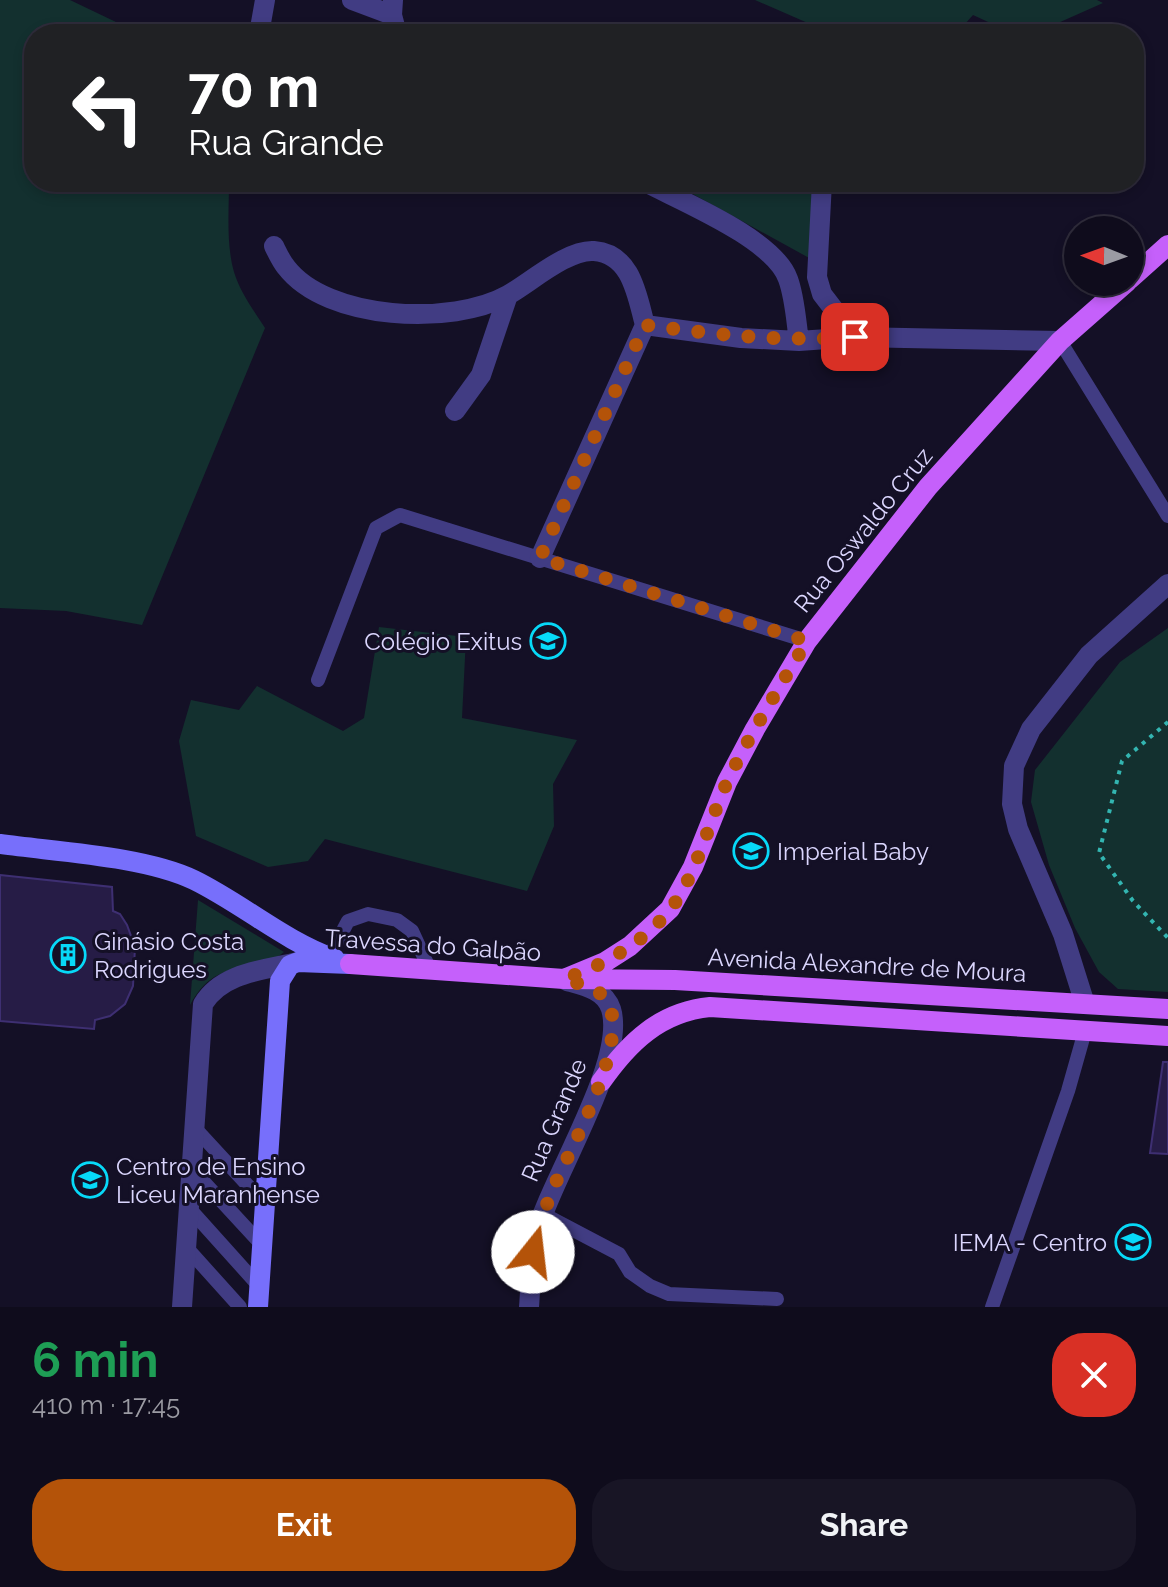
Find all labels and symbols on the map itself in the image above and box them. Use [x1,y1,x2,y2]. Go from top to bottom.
north arrow [1064,216,1144,296]
pin [821,303,889,371]
street label: Rua Oswaldo Cruz [788,442,938,618]
school or university icon: Colégio Exitus [529,622,567,660]
place label: Colégio Exitus [364,627,522,656]
school or university icon: Imperial Baby [732,832,770,870]
place label: Imperial Baby [777,837,929,866]
street label: Travessa do Galpão [324,923,542,967]
place label: Ginásio Costa Rodrigues [94,927,244,984]
building icon: Ginásio Costa Rodrigues [49,936,87,974]
street label: Avenida Alexandre de Moura [707,942,1027,988]
street label: Rua Grande [515,1054,593,1186]
place label: Centro de Ensino Liceu Maranhense [116,1152,320,1209]
school or university icon: Centro de Ensino Liceu Maranhense [71,1161,109,1199]
position arrow [491,1210,575,1294]
school or university icon: IEMA - Centro [1114,1223,1152,1261]
place label: IEMA - Centro [953,1228,1107,1257]

